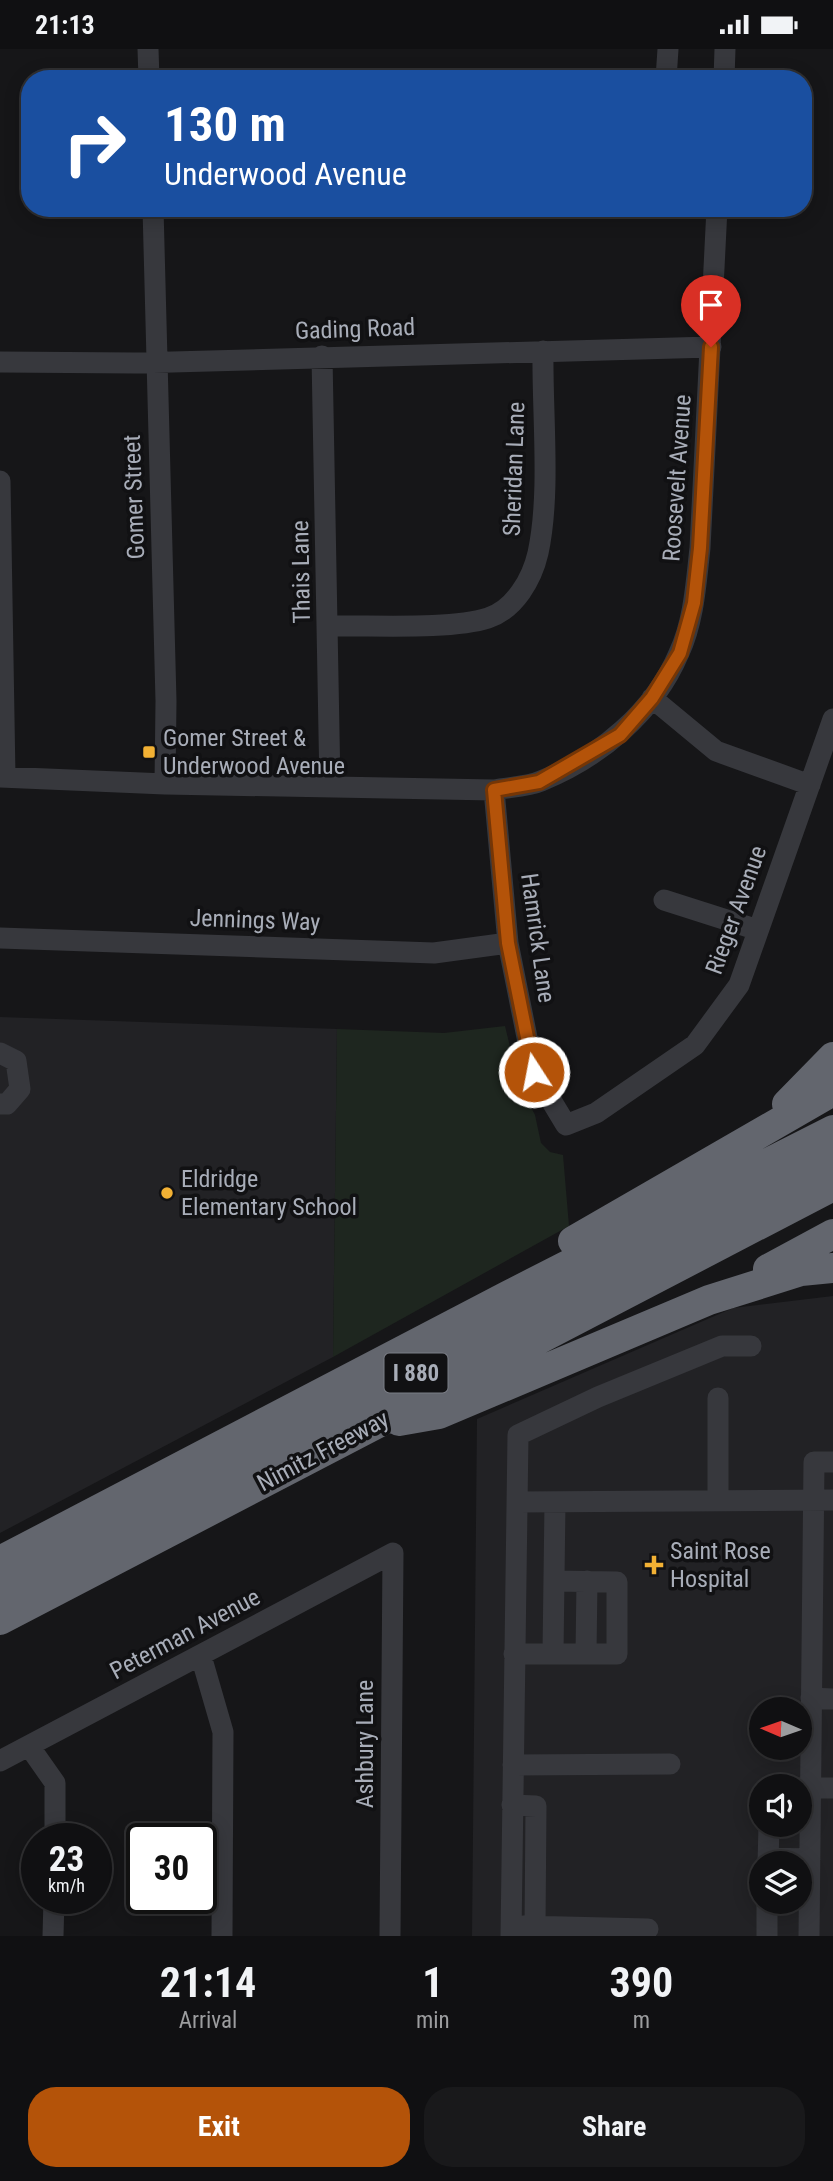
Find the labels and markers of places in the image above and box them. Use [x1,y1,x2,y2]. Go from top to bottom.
pin [681,275,741,347]
place label: Gomer Street & Underwood Avenue [163,724,345,780]
marker: Gomer Street & Underwood Avenue [141,744,157,760]
place label: Eldridge Elementary School [181,1165,357,1221]
marker: Eldridge Elementary School [159,1185,175,1201]
place label: Saint Rose Hospital [670,1537,771,1593]
marker: Saint Rose Hospital [644,1555,664,1575]

